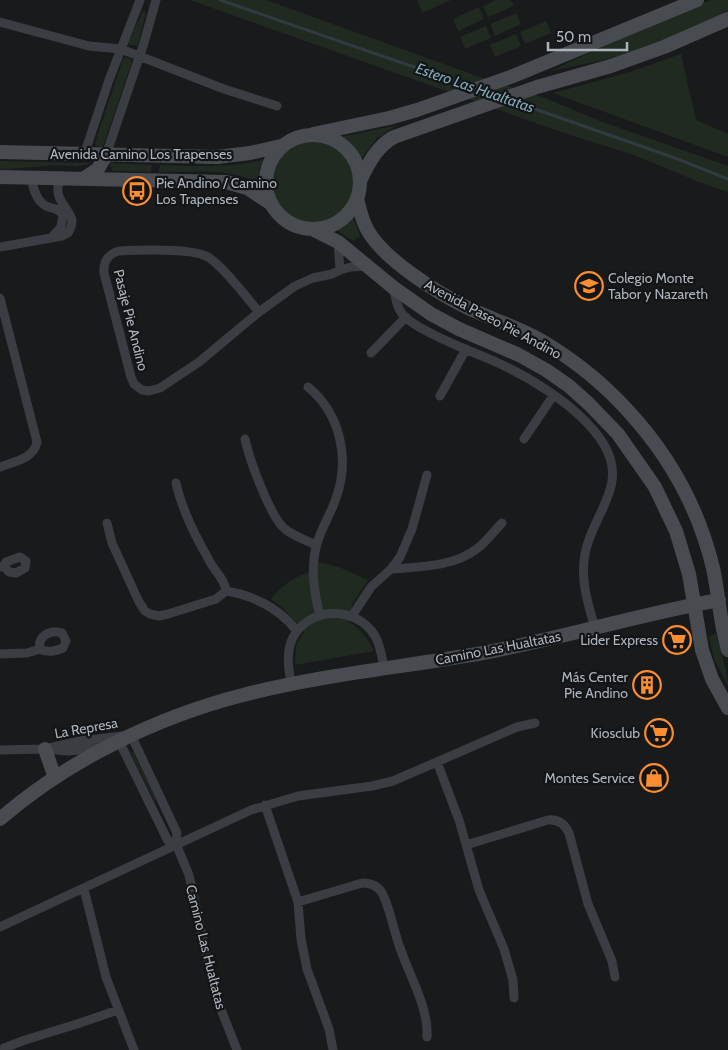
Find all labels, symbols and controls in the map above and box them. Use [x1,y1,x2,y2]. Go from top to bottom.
scale bar [548,20,627,52]
text: 50 m [556,28,591,46]
water label: Estero Las Hualtatas [413,59,537,117]
street label: Avenida Camino Los Trapenses [50,145,232,163]
place label: Pie Andino / Camino Los Trapenses [156,174,277,208]
bus stop icon: Pie Andino / Camino Los Trapenses [122,176,152,206]
street label: Pasaje Pie Andino [110,267,152,373]
place label: Colegio Monte Tabor y Nazareth [608,269,708,303]
school or university icon: Colegio Monte Tabor y Nazareth [574,271,604,301]
street label: Avenida Paseo Pie Andino [421,275,565,363]
supermarket icon: Lider Express [662,625,692,655]
street label: Camino Las Hualtatas [434,627,562,669]
place label: Lider Express [580,631,658,649]
place label: Más Center Pie Andino [561,668,629,702]
building icon: Más Center Pie Andino [632,670,662,700]
street label: La Represa [53,714,119,742]
supermarket icon: Kiosclub [644,718,674,748]
place label: Kiosclub [591,724,640,742]
shop icon: Montes Service [639,763,669,793]
place label: Montes Service [545,769,635,787]
street label: Camino Las Hualtatas [182,883,230,1011]

